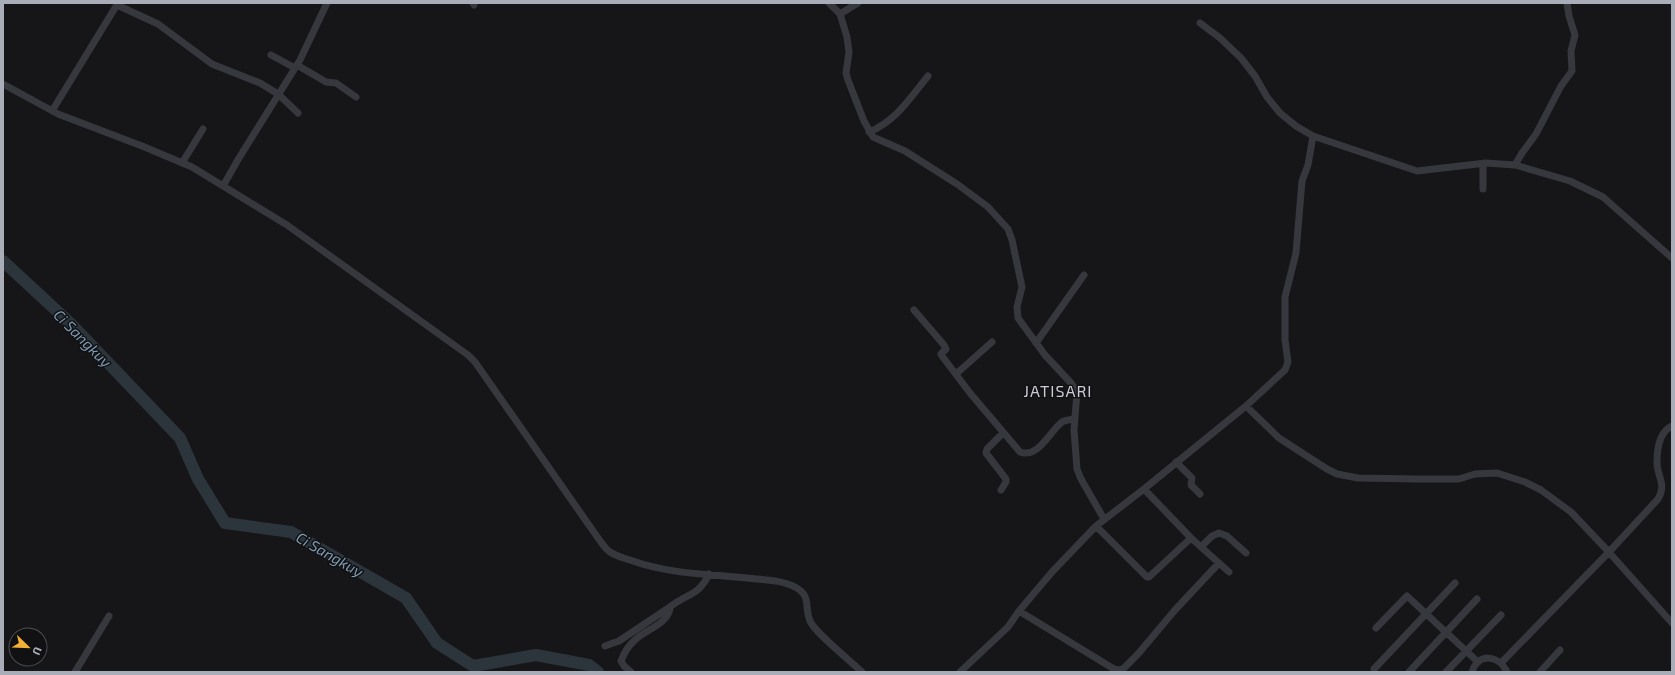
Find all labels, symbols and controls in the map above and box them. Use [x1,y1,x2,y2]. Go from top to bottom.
water label: Ci Sangkuy [50,305,116,371]
district label: JATISARI [1024,381,1092,400]
water label: Ci Sangkuy [293,528,367,581]
north arrow [8,627,48,667]
text: U [30,645,45,657]

